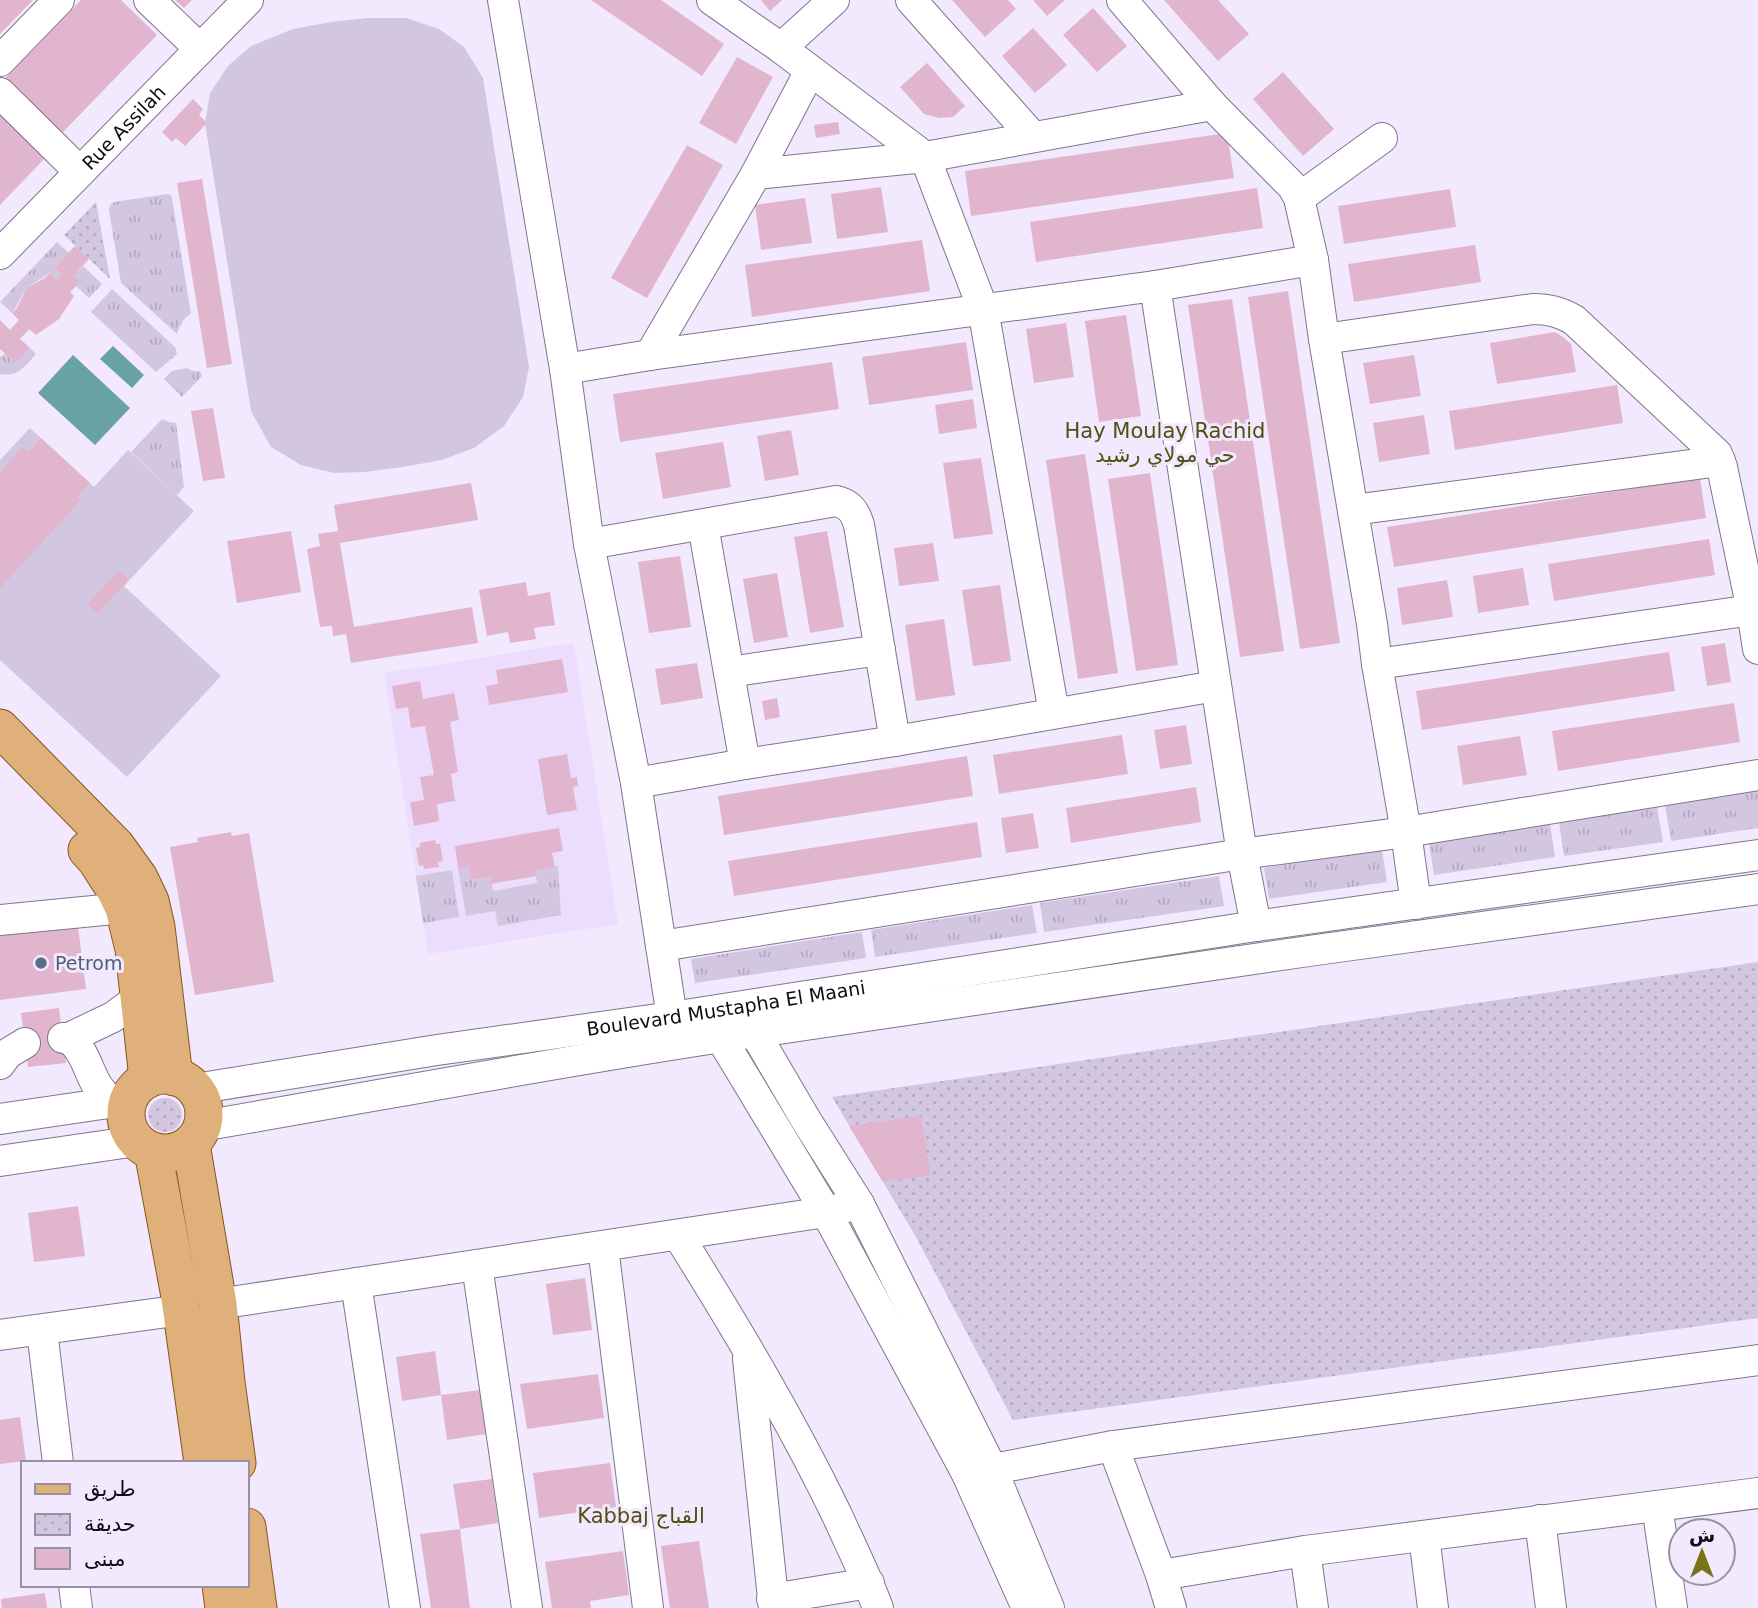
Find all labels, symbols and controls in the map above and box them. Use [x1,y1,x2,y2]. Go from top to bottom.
street label: Rue Assilah [78,81,170,174]
district label: Hay Moulay Rachid حي مولاي رشيد [1065,419,1265,467]
place label: Petrom [55,952,122,974]
marker: Petrom [33,955,49,971]
street label: Boulevard Mustapha El Maani [585,976,867,1040]
legend [21,1461,248,1587]
text: طريق [84,1477,136,1501]
district label: Kabbaj القباج [577,1504,705,1529]
text: حديقة [84,1512,136,1536]
north arrow [1667,1517,1737,1587]
text: ش [1689,1524,1715,1547]
text: مبنى [84,1547,125,1571]

